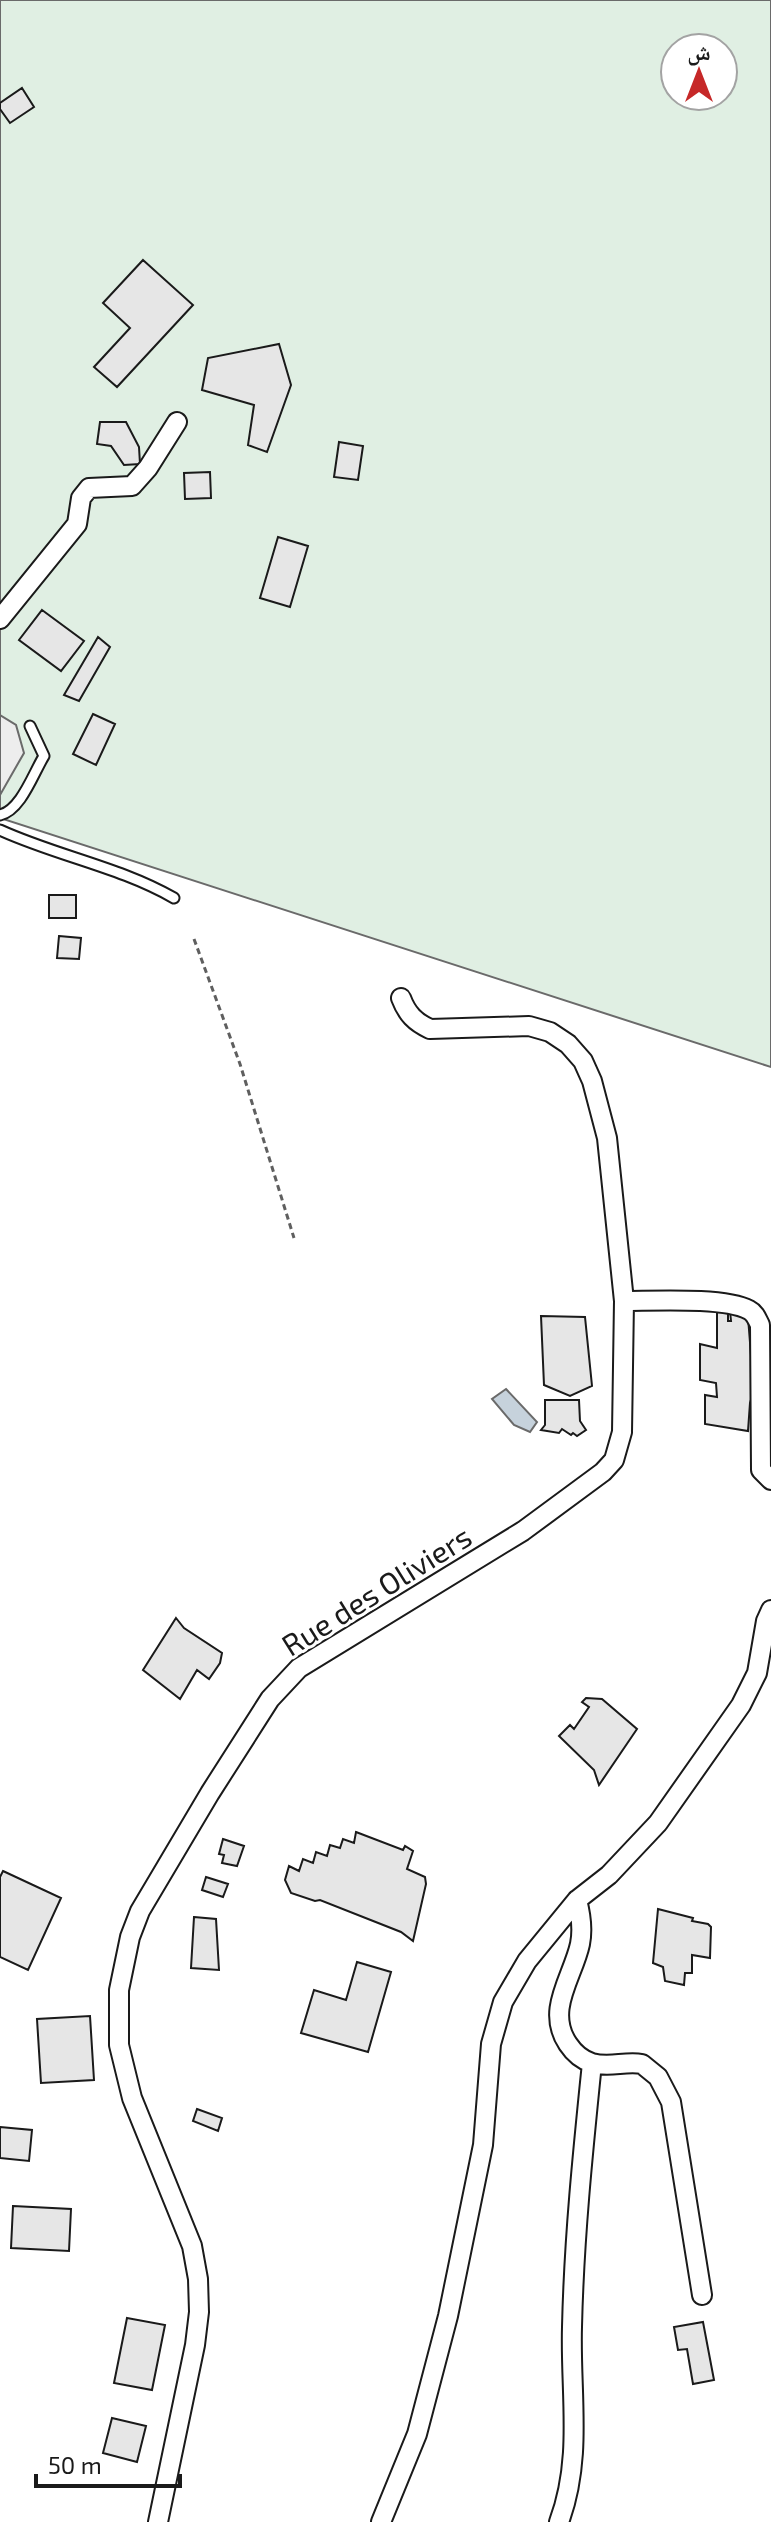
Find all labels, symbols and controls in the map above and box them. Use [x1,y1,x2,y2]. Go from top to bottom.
north arrow [659,32,739,112]
text: ش [687,38,711,66]
street label: Rue des Oliviers [275,1517,477,1663]
scale bar [36,2438,180,2488]
text: 50 m [48,2450,102,2479]

